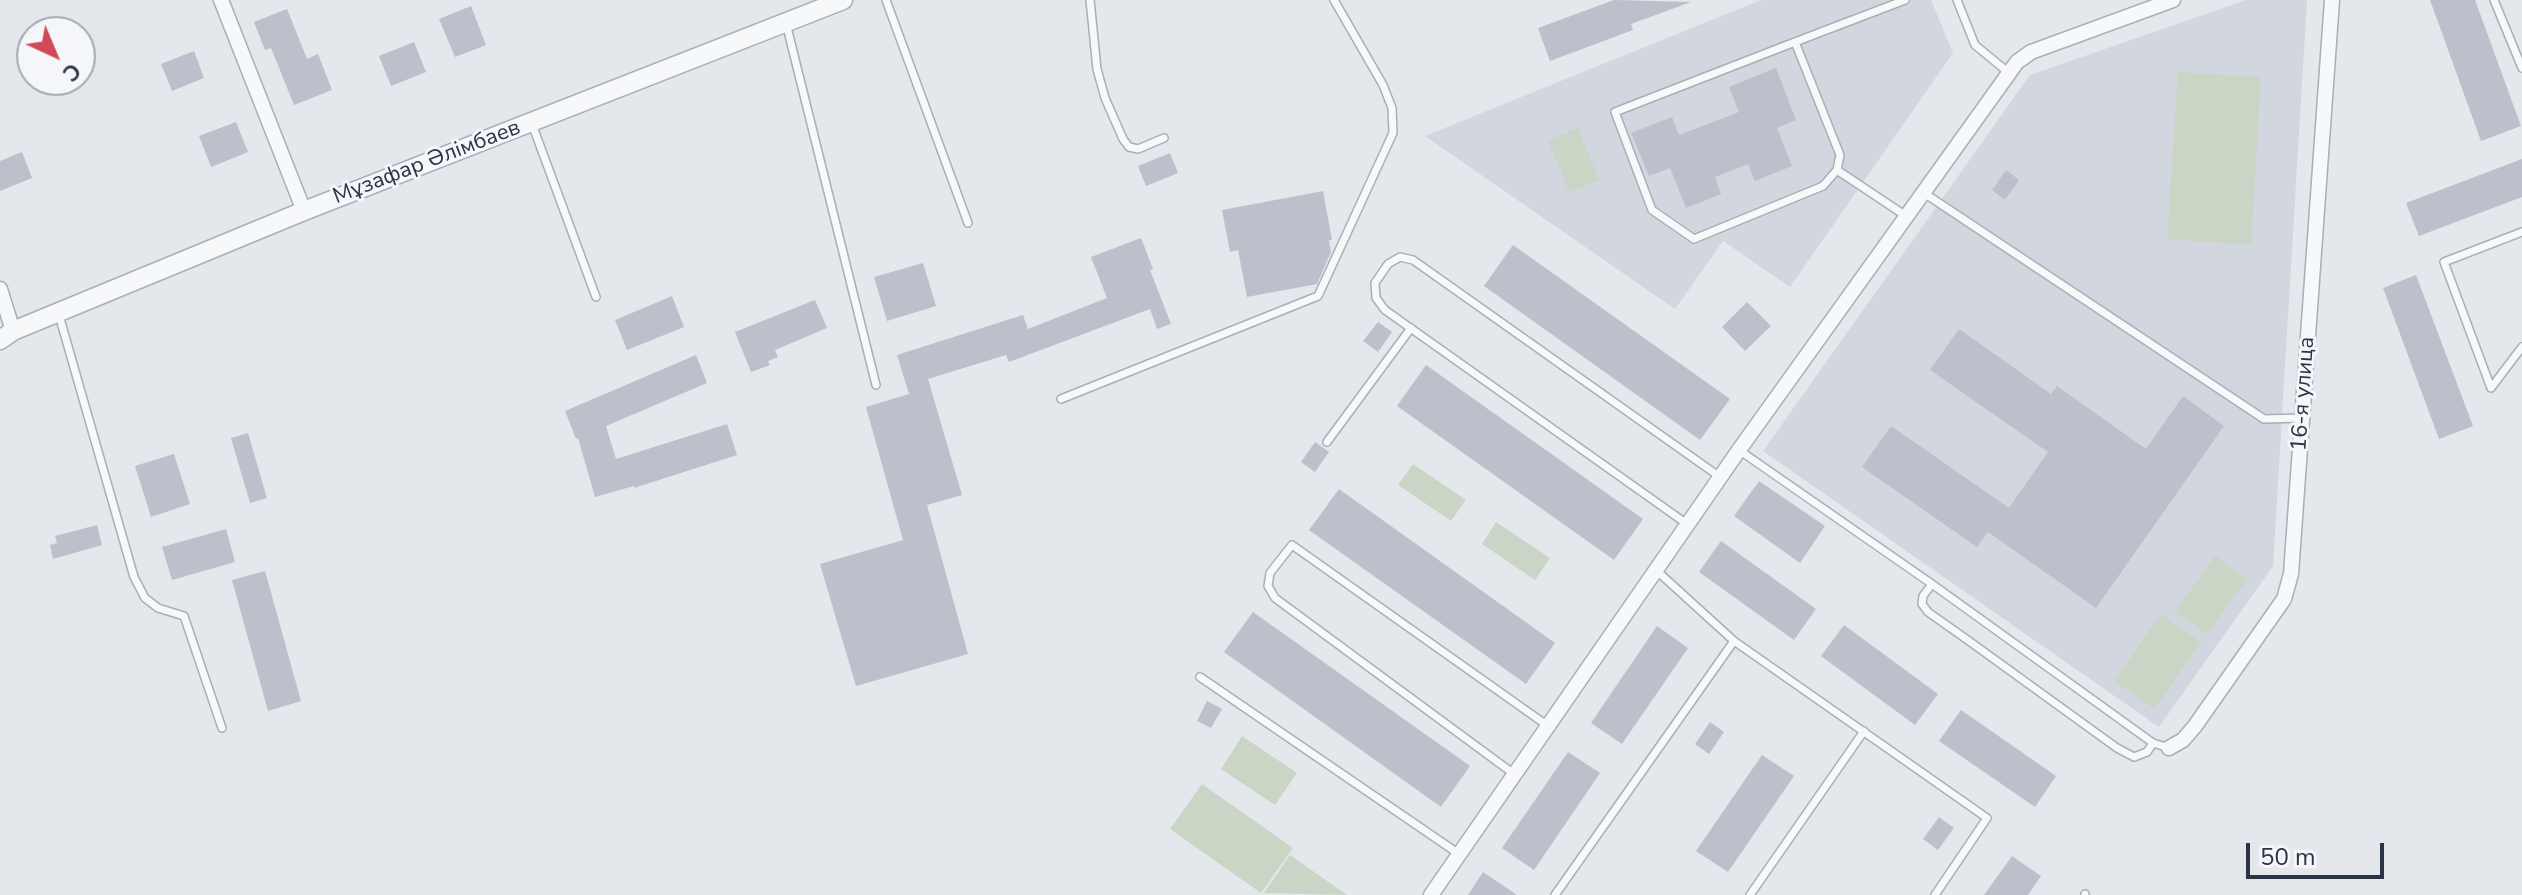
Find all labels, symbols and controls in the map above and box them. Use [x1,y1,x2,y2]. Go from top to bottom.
north arrow [16,16,96,96]
text: С [55,56,87,88]
street label: Мұзафар Әлімбаев [330,115,524,211]
street label: 16-я улица [2287,336,2321,452]
scale bar [2250,827,2388,877]
text: 50 m [2260,841,2316,873]

